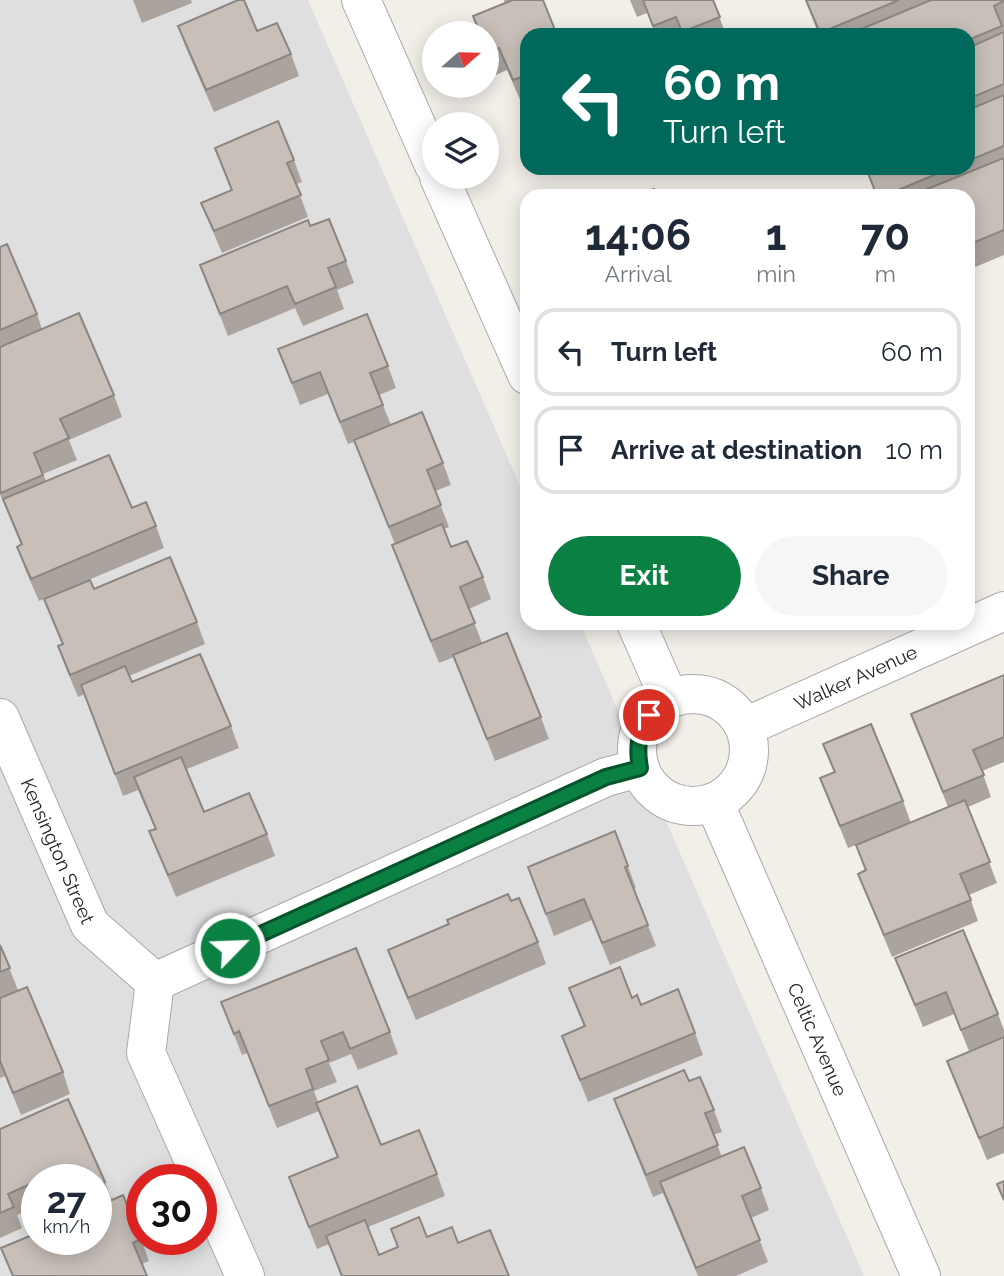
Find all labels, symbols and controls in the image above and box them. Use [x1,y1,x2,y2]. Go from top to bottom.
north arrow [422,21,499,98]
map controls [422,21,499,189]
text: 60 m [663,54,780,111]
icon: left [548,56,639,147]
button: layers [422,112,499,189]
text: Turn left [663,113,785,150]
text: 14:06 [585,211,691,260]
text: 1 [766,211,786,260]
text: 70 [861,211,910,260]
text: Arrival [604,260,672,287]
text: min [756,260,796,287]
text: m [875,260,896,287]
icon: left [552,333,590,371]
text: Turn left [611,337,717,367]
text: 60 m [881,337,943,367]
icon: arrive [552,431,590,469]
text: Arrive at destination [611,435,862,465]
text: 10 m [885,435,943,465]
button: Exit [548,536,741,616]
button: Share [755,536,947,616]
street label: Walker Avenue [791,640,920,715]
pin [619,685,679,745]
icon: arrive [630,696,668,734]
street label: Kensington Street [17,775,99,928]
position arrow [193,911,267,985]
street label: Celtic Avenue [783,979,852,1099]
speed limit sign: 30 [126,1164,217,1255]
text: 27 [47,1180,86,1221]
text: km/h [43,1216,90,1237]

